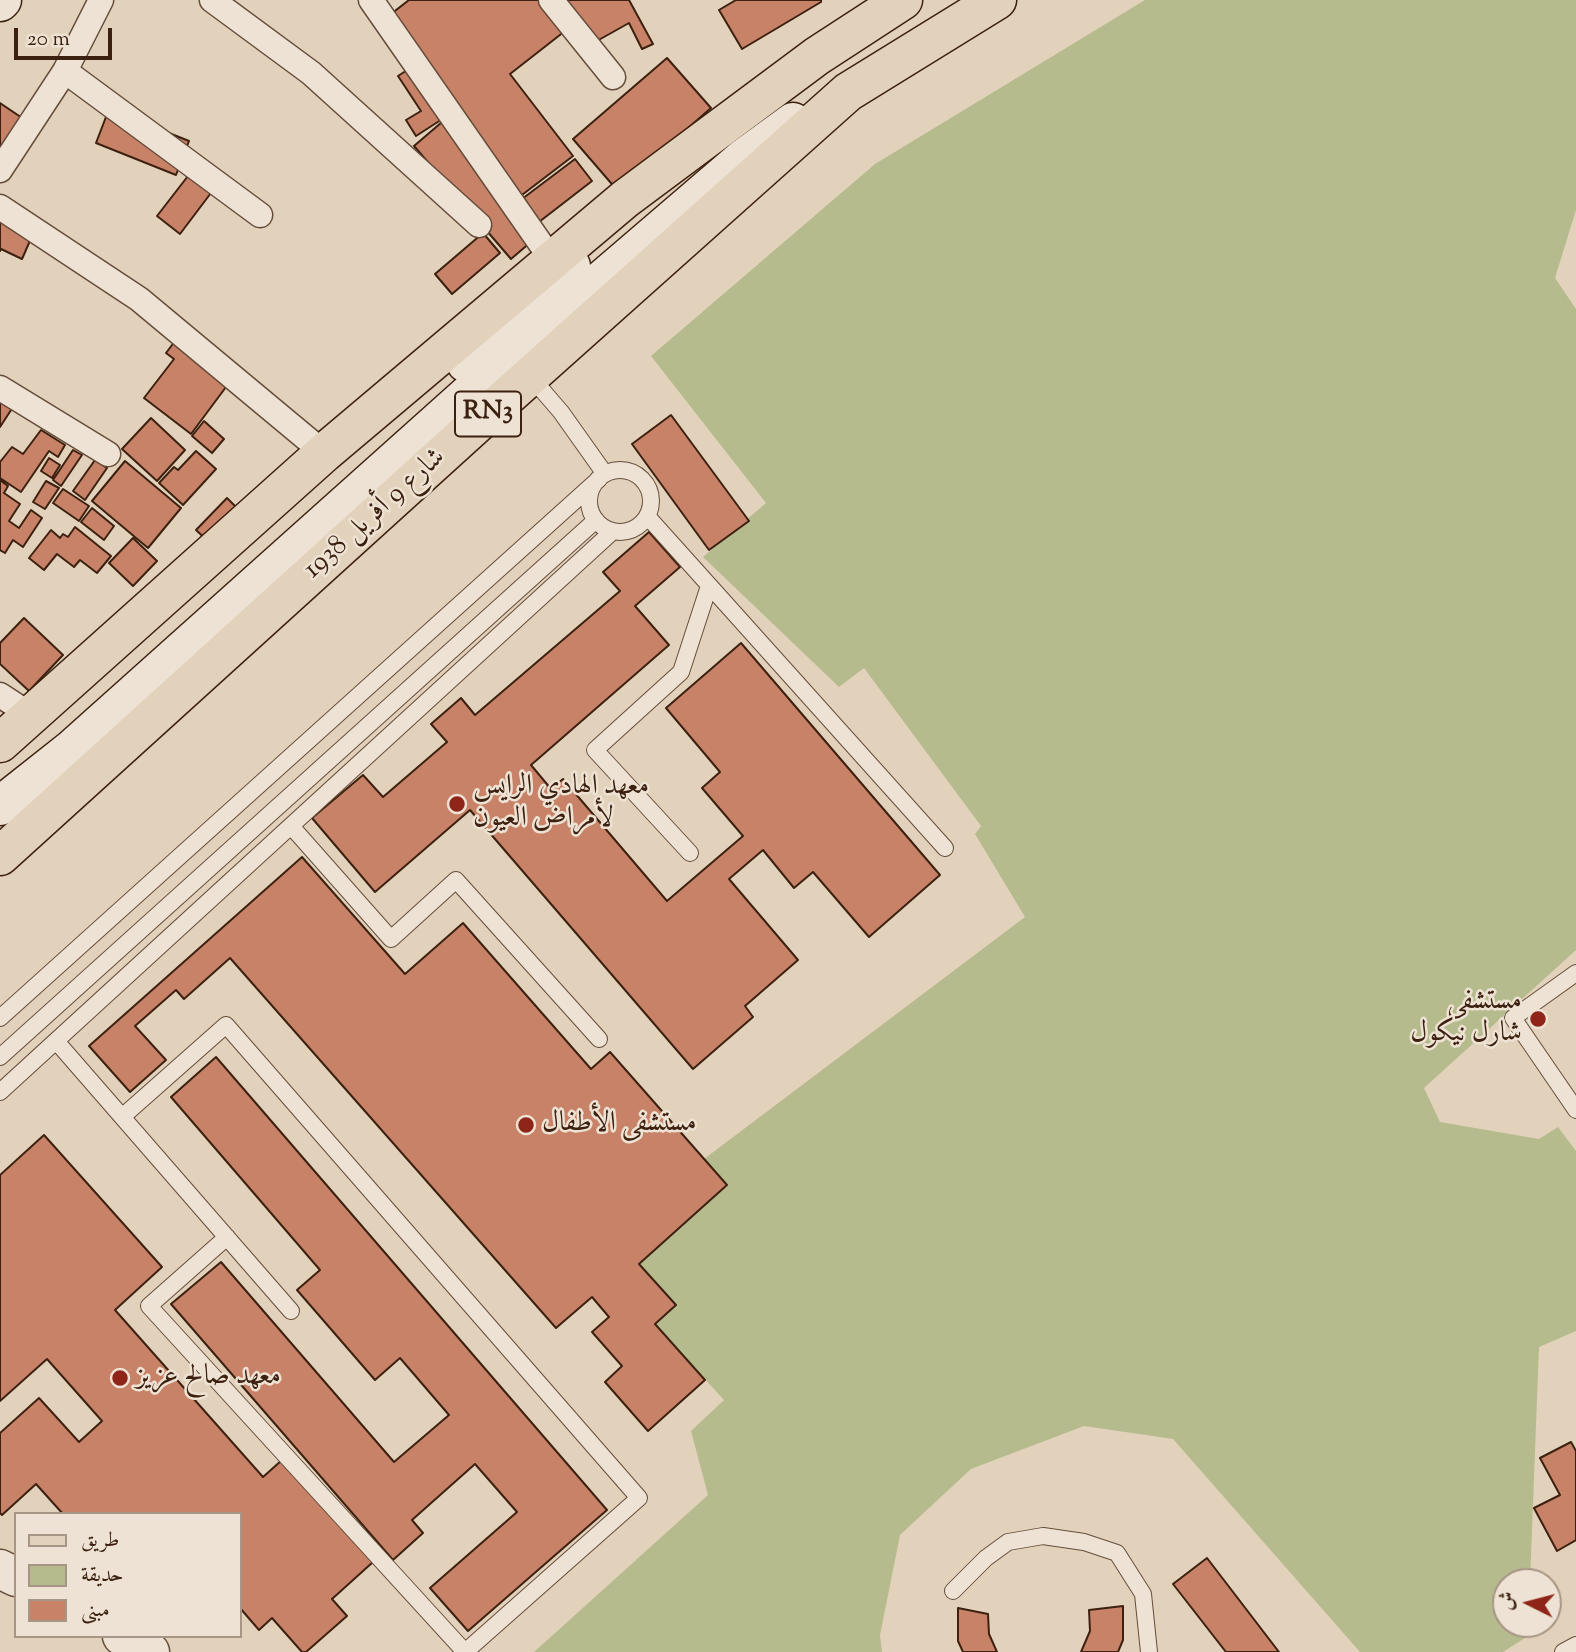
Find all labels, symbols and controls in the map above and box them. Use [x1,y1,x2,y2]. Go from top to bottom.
scale bar [18,14,116,58]
text: 20 m [27,25,70,55]
road number: RN3 [455,392,521,436]
street label: شارع 9 أفريل 1938 [298,442,454,588]
place label: معهد الهادي الرايس لأمراض العيون [473,771,649,837]
marker: معهد الهادي الرايس لأمراض العيون [447,794,467,814]
place label: مستشفى شارل نيكول [1410,986,1522,1052]
marker: مستشفى شارل نيكول [1528,1009,1548,1029]
place label: مستشفى الأطفال [542,1108,697,1142]
marker: مستشفى الأطفال [516,1115,536,1135]
place label: معهد صالح عزيز [136,1361,281,1395]
marker: معهد صالح عزيز [110,1368,130,1388]
legend [14,1512,242,1638]
text: طريق [81,1526,119,1556]
text: حديقة [81,1561,124,1591]
north arrow [1492,1568,1562,1638]
text: ش [1493,1590,1522,1612]
text: مبنى [81,1596,110,1626]

